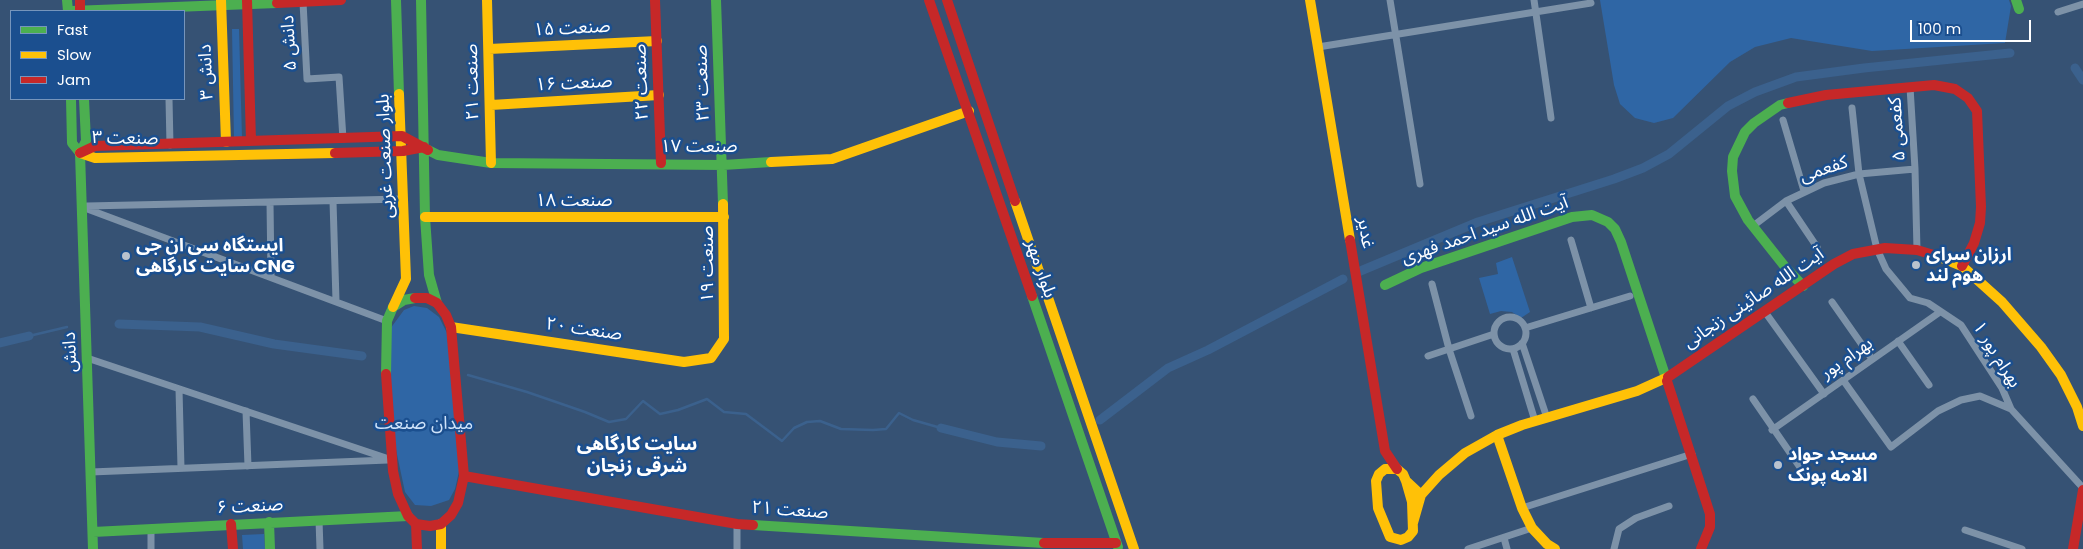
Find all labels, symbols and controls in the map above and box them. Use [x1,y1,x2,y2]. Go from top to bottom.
legend [10,10,185,100]
scale bar [1913,10,2034,42]
street label: دانش ۵ [278,15,302,71]
street label: صنعت ۱۵ [533,16,611,42]
text: 100 m [1918,18,1961,39]
text: Fast [57,19,88,40]
street label: صنعت ۲۱ [462,43,484,121]
street label: صنعت ۲۲ [630,43,654,121]
text: Slow [57,44,91,65]
street label: دانش ۳ [195,44,219,100]
street label: صنعت ۲۳ [691,44,715,122]
text: Jam [57,69,91,90]
street label: صنعت ۱۶ [535,71,613,97]
street label: بلوار صنعت غربی [373,93,399,219]
street label: کفعمی ۵ [1885,96,1911,162]
street label: صنعت ۳ [92,128,158,150]
street label: صنعت ۱۷ [661,136,737,158]
street label: کفعمی [1797,152,1851,188]
street label: صنعت ۱۸ [536,190,612,212]
street label: آیت الله سید احمد فهری [1399,192,1571,270]
street label: غدیر [1352,216,1378,250]
street label: صنعت ۱۹ [697,226,719,302]
place label: ایستگاه سی ان جی سایت کارگاهی CNG [136,235,295,278]
street label: بلوار مهر [1020,237,1060,301]
street label: آیت الله صائینی زنجانی [1680,244,1828,354]
place label: ارزان سرای هوم لند [1926,244,2012,286]
marker: ایستگاه سی ان جی سایت کارگاهی CNG [120,250,132,262]
marker: ارزان سرای هوم لند [1910,259,1922,271]
street label: صنعت ۲۰ [544,314,624,346]
street label: بهرام پور ۱ [1967,318,2025,392]
street label: دانش [59,331,83,373]
street label: بهرام پور [1817,333,1877,385]
park label: میدان صنعت [375,413,473,435]
district label: سایت کارگاهی شرقی زنجان [577,434,697,478]
place label: مسجد جواد الامه پونک [1788,444,1878,486]
marker: مسجد جواد الامه پونک [1772,459,1784,471]
street label: صنعت ۶ [216,494,284,520]
street label: صنعت ۲۱ [751,498,829,524]

